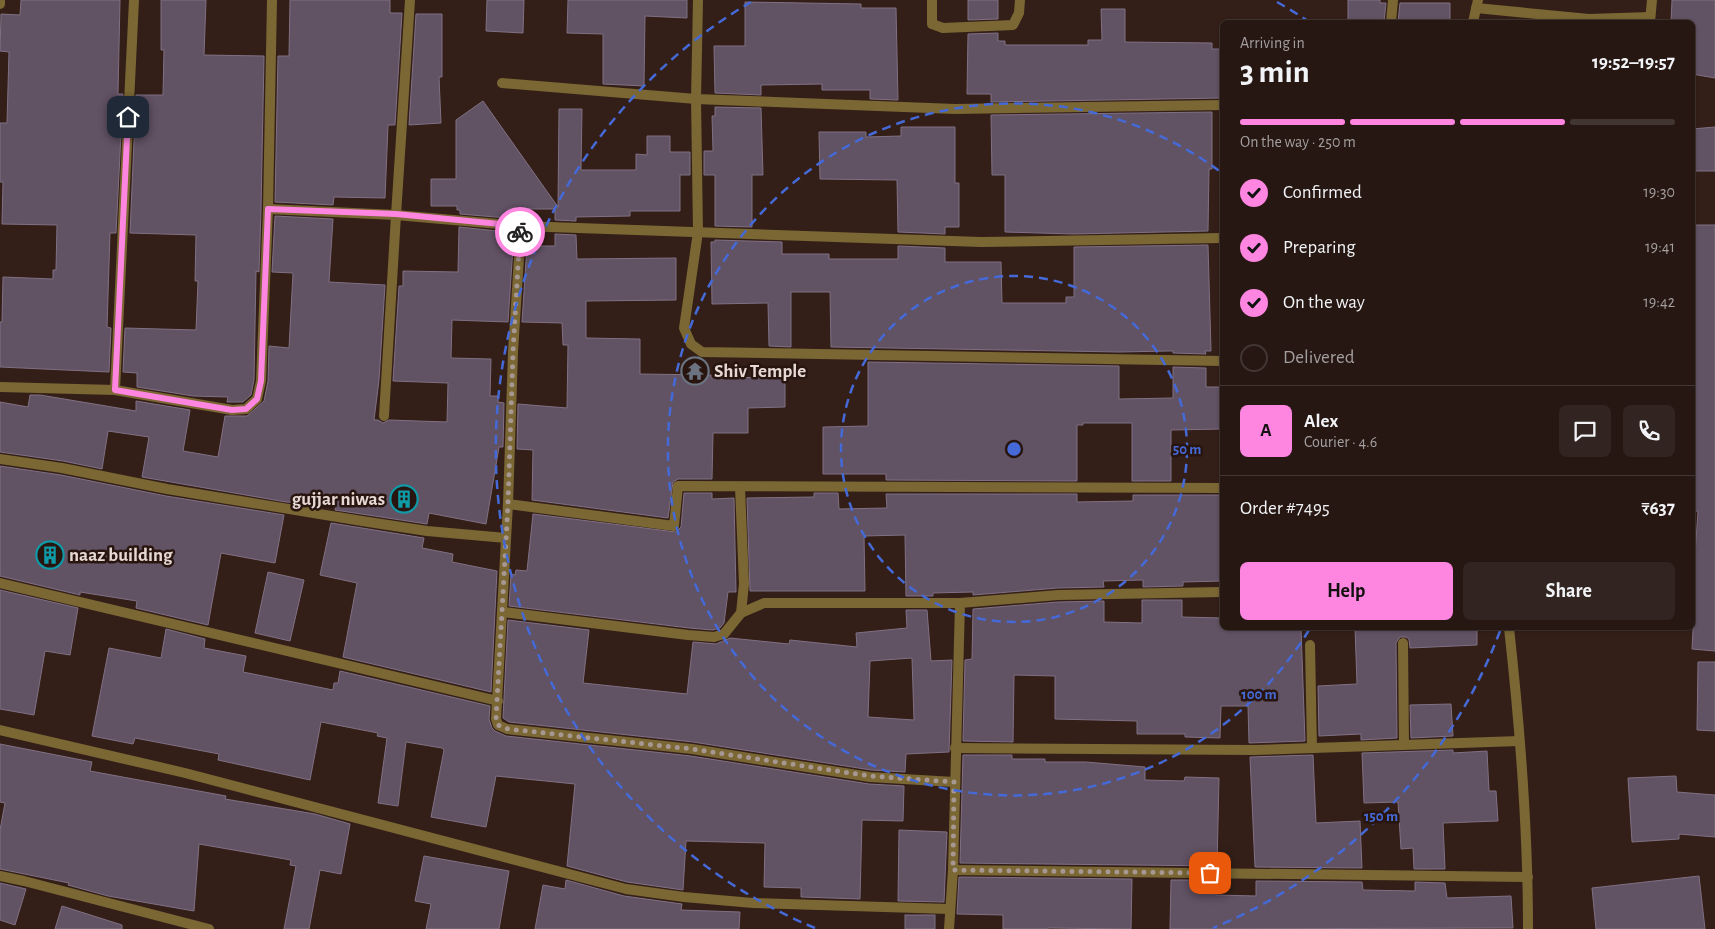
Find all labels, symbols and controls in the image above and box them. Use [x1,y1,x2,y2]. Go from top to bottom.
text: Arriving in [1240,35,1305,51]
text: 19:52–19:57 [1592,53,1675,72]
text: 3 min [1240,56,1310,88]
pin [107,96,149,138]
icon: home [114,103,142,131]
text: On the way · 250 m [1240,134,1356,150]
icon: check [1240,179,1268,207]
text: Confirmed [1283,183,1362,202]
text: 19:30 [1643,184,1675,200]
courier [495,207,545,257]
icon: bike [506,218,534,246]
icon: check [1240,234,1268,262]
text: Preparing [1283,238,1356,257]
text: 19:41 [1645,239,1675,255]
icon: check [1240,289,1268,317]
text: On the way [1283,293,1365,312]
text: 19:42 [1643,294,1675,310]
text: Delivered [1283,348,1355,367]
temple icon: Shiv Temple [680,356,710,386]
place label: Shiv Temple [714,362,806,381]
button: chat [1559,405,1611,457]
button: phone [1623,405,1675,457]
text: Alex [1304,412,1338,431]
text: A [1260,421,1272,440]
text: Courier · 4.6 [1304,434,1377,450]
centre of rings [1005,440,1023,458]
text: 50 m [1173,442,1201,457]
building icon: gujjar niwas [389,484,419,514]
place label: gujjar niwas [292,490,385,509]
text: Order #7495 [1240,499,1330,518]
text: ₹637 [1641,499,1675,518]
building icon: naaz building [35,540,65,570]
place label: naaz building [69,546,173,565]
button: Help [1240,562,1453,620]
button: Share [1463,562,1675,620]
text: 100 m [1241,687,1277,702]
text: 150 m [1364,809,1398,824]
pin [1189,852,1231,894]
icon: bag [1196,859,1224,887]

